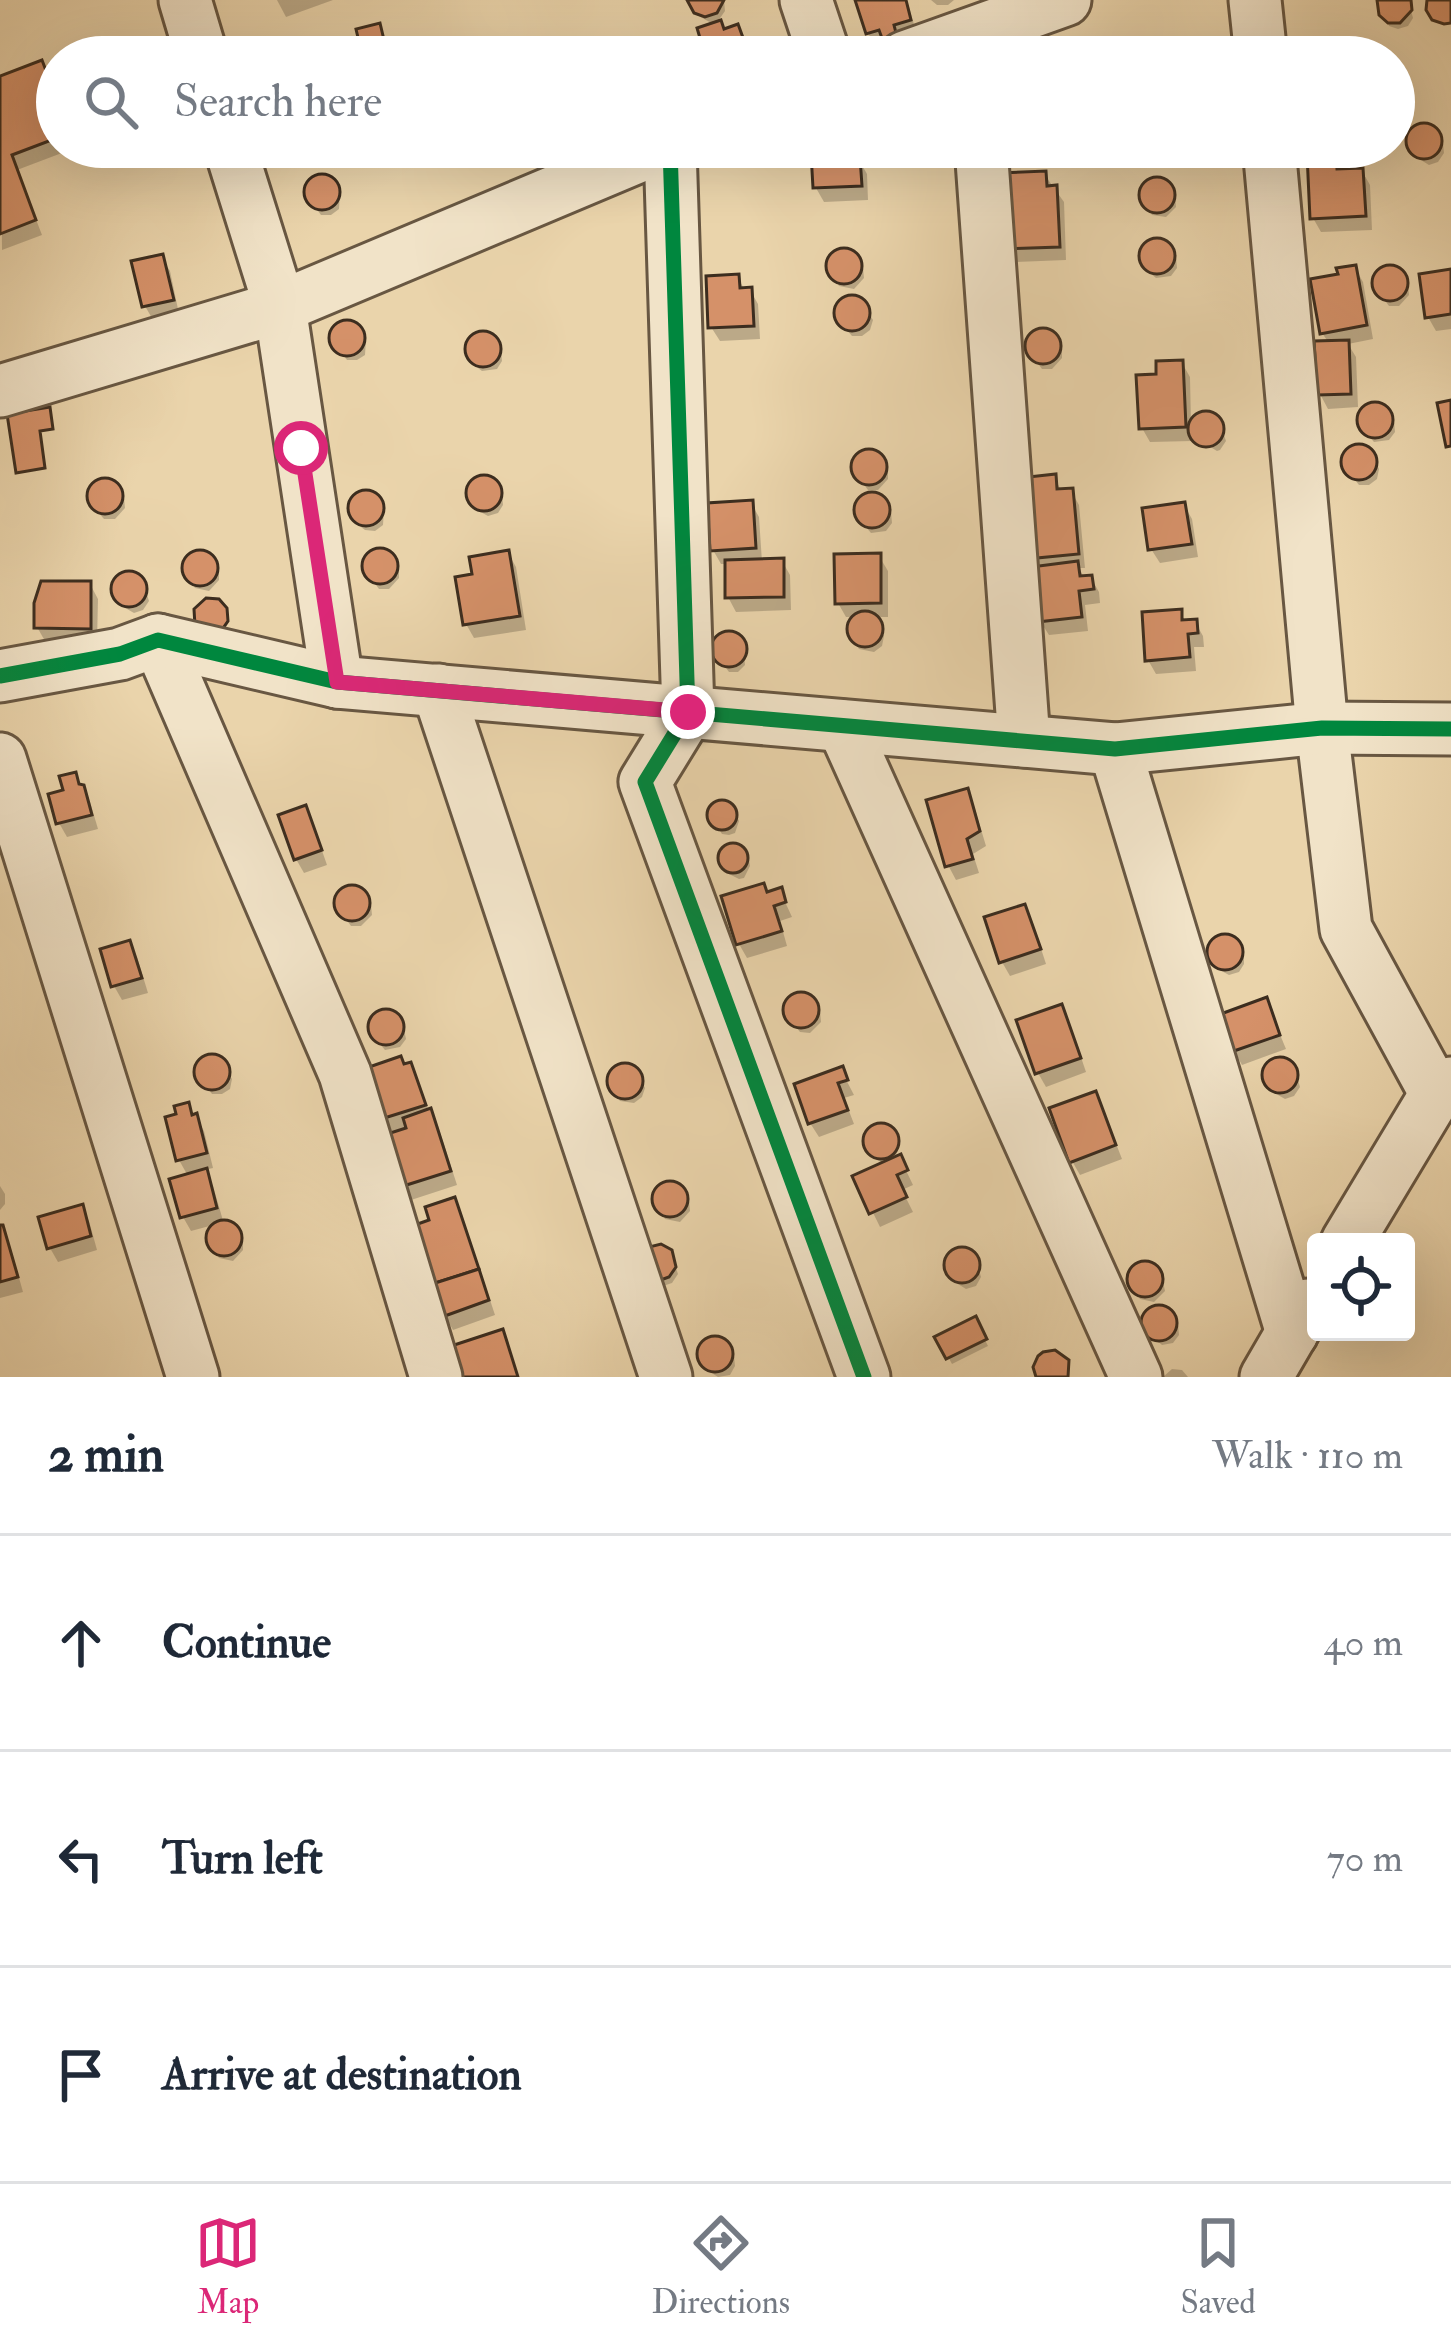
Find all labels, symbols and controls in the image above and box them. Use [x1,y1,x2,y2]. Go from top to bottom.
search box [36,36,1415,168]
icon: search [78,69,144,135]
text: Search here [174,74,382,130]
route start [274,421,328,475]
route end [661,685,715,739]
map controls [1307,1233,1415,1341]
button: locate [1307,1233,1415,1341]
text: 2 min [48,1423,164,1487]
text: Walk · 110 m [1212,1431,1403,1480]
icon: ahead [48,1610,114,1676]
text: Continue [162,1615,331,1671]
text: 40 m [1324,1618,1403,1667]
icon: left [48,1826,114,1892]
text: Turn left [162,1831,323,1887]
text: 70 m [1327,1834,1403,1883]
icon: arrive [48,2042,114,2108]
text: Arrive at destination [162,2047,522,2103]
tab: Map [195,2210,261,2323]
tab: Directions [652,2210,790,2323]
tab: Saved [1180,2210,1256,2323]

